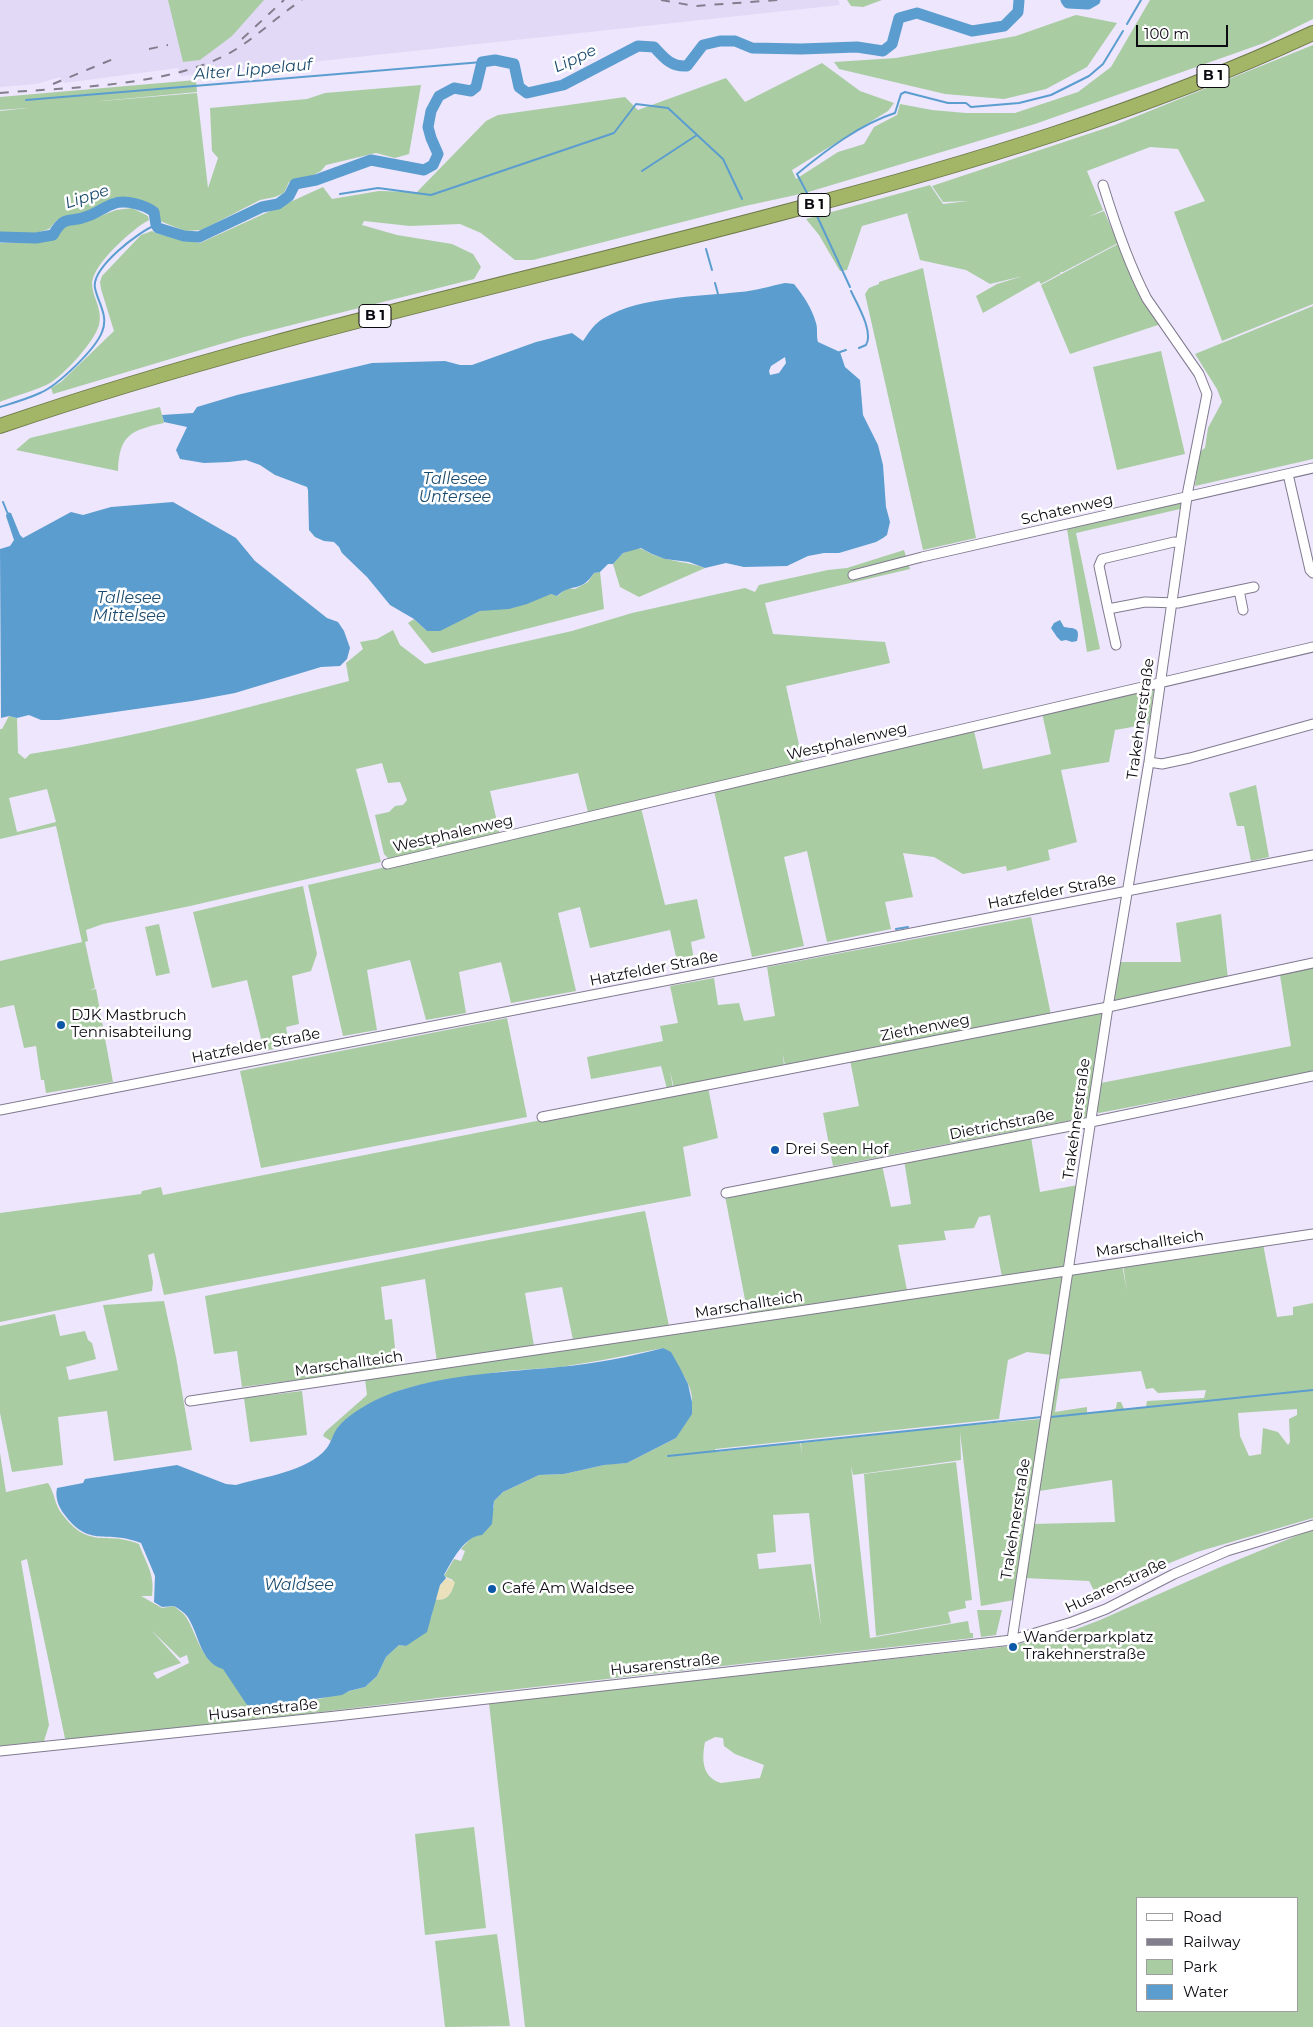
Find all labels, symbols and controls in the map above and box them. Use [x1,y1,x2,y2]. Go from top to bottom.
scale bar [1138,15,1230,47]
text: 100 m [1144,24,1189,43]
water label: Lippe [551,41,599,77]
water label: Alter Lippelauf [193,55,313,85]
road number: B 1 [1197,64,1229,88]
water label: Lippe [63,181,111,213]
road number: B 1 [798,194,830,216]
road number: B 1 [359,304,391,328]
water label: Tallesee Untersee [419,469,491,507]
street label: Schatenweg [1019,491,1115,529]
water label: Tallesee Mittelsee [92,588,166,626]
street label: Trakehnerstraße [1124,657,1158,781]
street label: Westphalenweg [785,719,909,765]
street label: Westphalenweg [391,811,515,857]
street label: Hatzfelder Straße [986,871,1118,913]
street label: Hatzfelder Straße [588,948,720,990]
place label: DJK Mastbruch Tennisabteilung [71,1007,192,1042]
street label: Ziethenweg [879,1011,971,1045]
marker: DJK Mastbruch Tennisabteilung [55,1019,67,1031]
street label: Hatzfelder Straße [190,1025,322,1067]
street label: Trakehnerstraße [1060,1057,1094,1181]
street label: Dietrichstraße [948,1106,1056,1144]
place label: Drei Seen Hof [785,1141,888,1159]
marker: Drei Seen Hof [769,1144,781,1156]
street label: Marschallteich [1095,1227,1205,1261]
street label: Marschallteich [694,1288,804,1322]
street label: Marschallteich [294,1347,404,1381]
street label: Trakehnerstraße [998,1457,1034,1581]
street label: Husarenstraße [1062,1555,1170,1617]
water label: Waldsee [264,1575,334,1595]
place label: Café Am Waldsee [502,1580,634,1598]
marker: Café Am Waldsee [486,1583,498,1595]
place label: Wanderparkplatz Trakehnerstraße [1023,1629,1153,1664]
marker: Wanderparkplatz Trakehnerstraße [1007,1641,1019,1653]
street label: Husarenstraße [609,1650,721,1680]
street label: Husarenstraße [207,1695,319,1725]
legend [1136,1897,1298,2012]
text: Road [1183,1907,1222,1926]
text: Railway [1183,1932,1240,1951]
text: Park [1183,1957,1217,1976]
text: Water [1183,1982,1229,2001]

